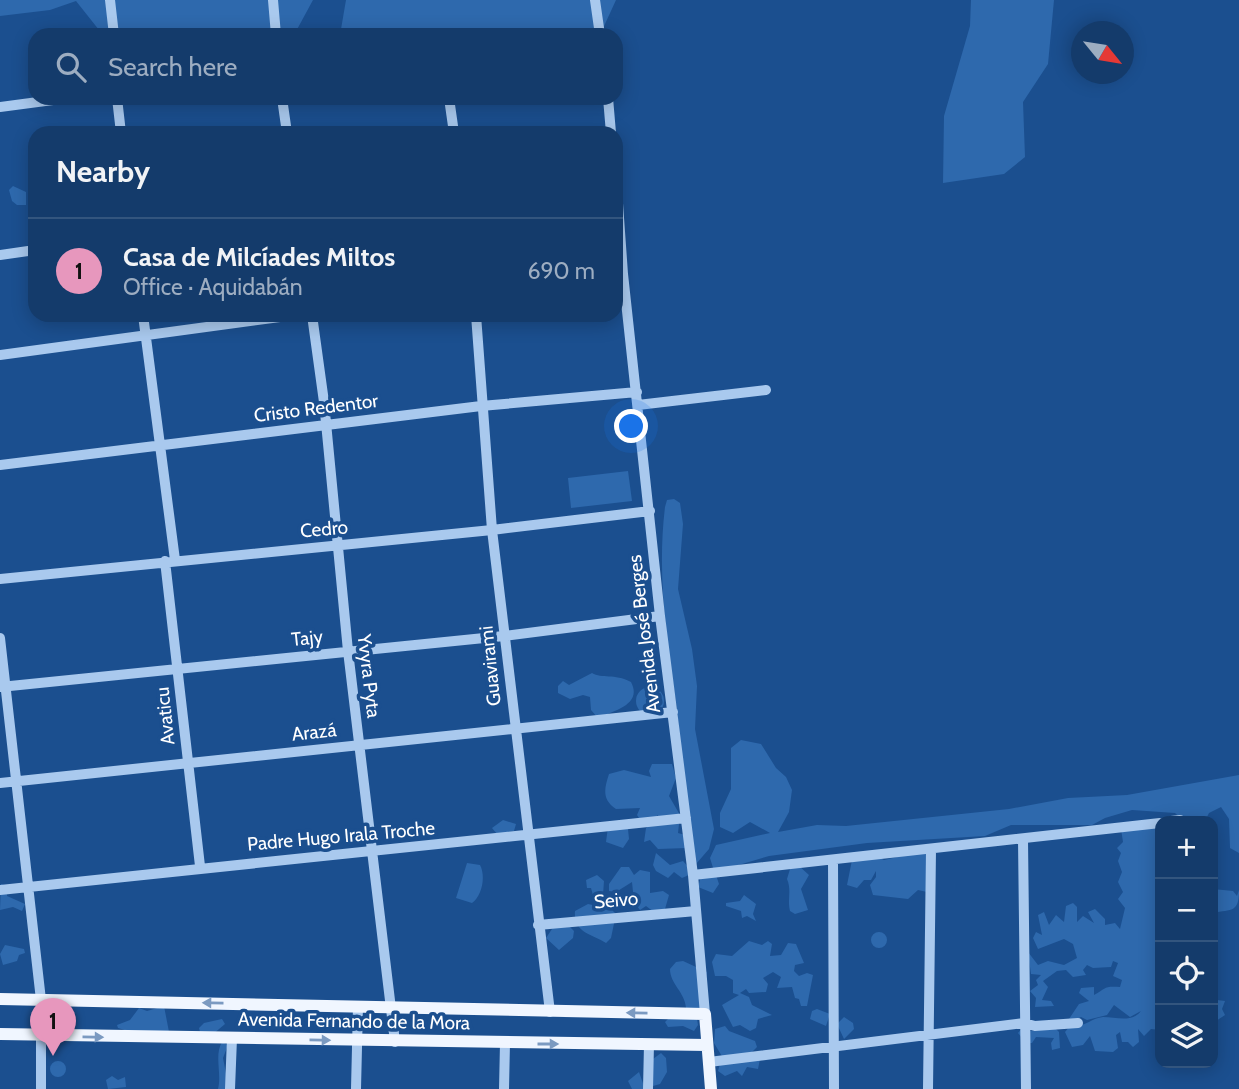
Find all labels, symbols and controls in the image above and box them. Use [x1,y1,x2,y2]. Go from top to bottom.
north arrow [1071,21,1134,84]
search box [28,28,623,105]
icon: search [52,48,90,86]
text: Search here [108,51,237,83]
text: Nearby [56,153,150,190]
text: Casa de Milcíades Miltos [123,241,395,273]
text: 1 [75,257,83,285]
text: 690 m [527,257,595,285]
text: Office · Aquidabán [123,273,303,301]
street label: Cristo Redentor [253,389,379,427]
your location [614,409,648,443]
street label: Cedro [299,515,349,543]
street label: Avenida José Berges [623,553,665,715]
street label: Tajy [290,625,324,651]
street label: Guavirami [474,625,506,707]
street label: Yvyra Pyta [352,632,386,719]
street label: Avaticu [151,686,179,746]
street label: Arazá [291,718,337,746]
street label: Padre Hugo Irala Troche [246,816,436,856]
map controls [1155,816,1218,1068]
button: + [1155,816,1218,879]
button: − [1155,879,1218,942]
street label: Seivo [593,887,639,913]
button: locate [1155,942,1218,1005]
one-way arrow [202,997,224,1009]
pin: 1 [30,998,76,1056]
button: layers [1155,1005,1218,1068]
street label: Avenida Fernando de la Mora [238,1007,470,1035]
one-way arrow [625,1007,647,1019]
one-way arrow [82,1031,104,1042]
one-way arrow [309,1035,331,1046]
one-way arrow [537,1038,559,1050]

